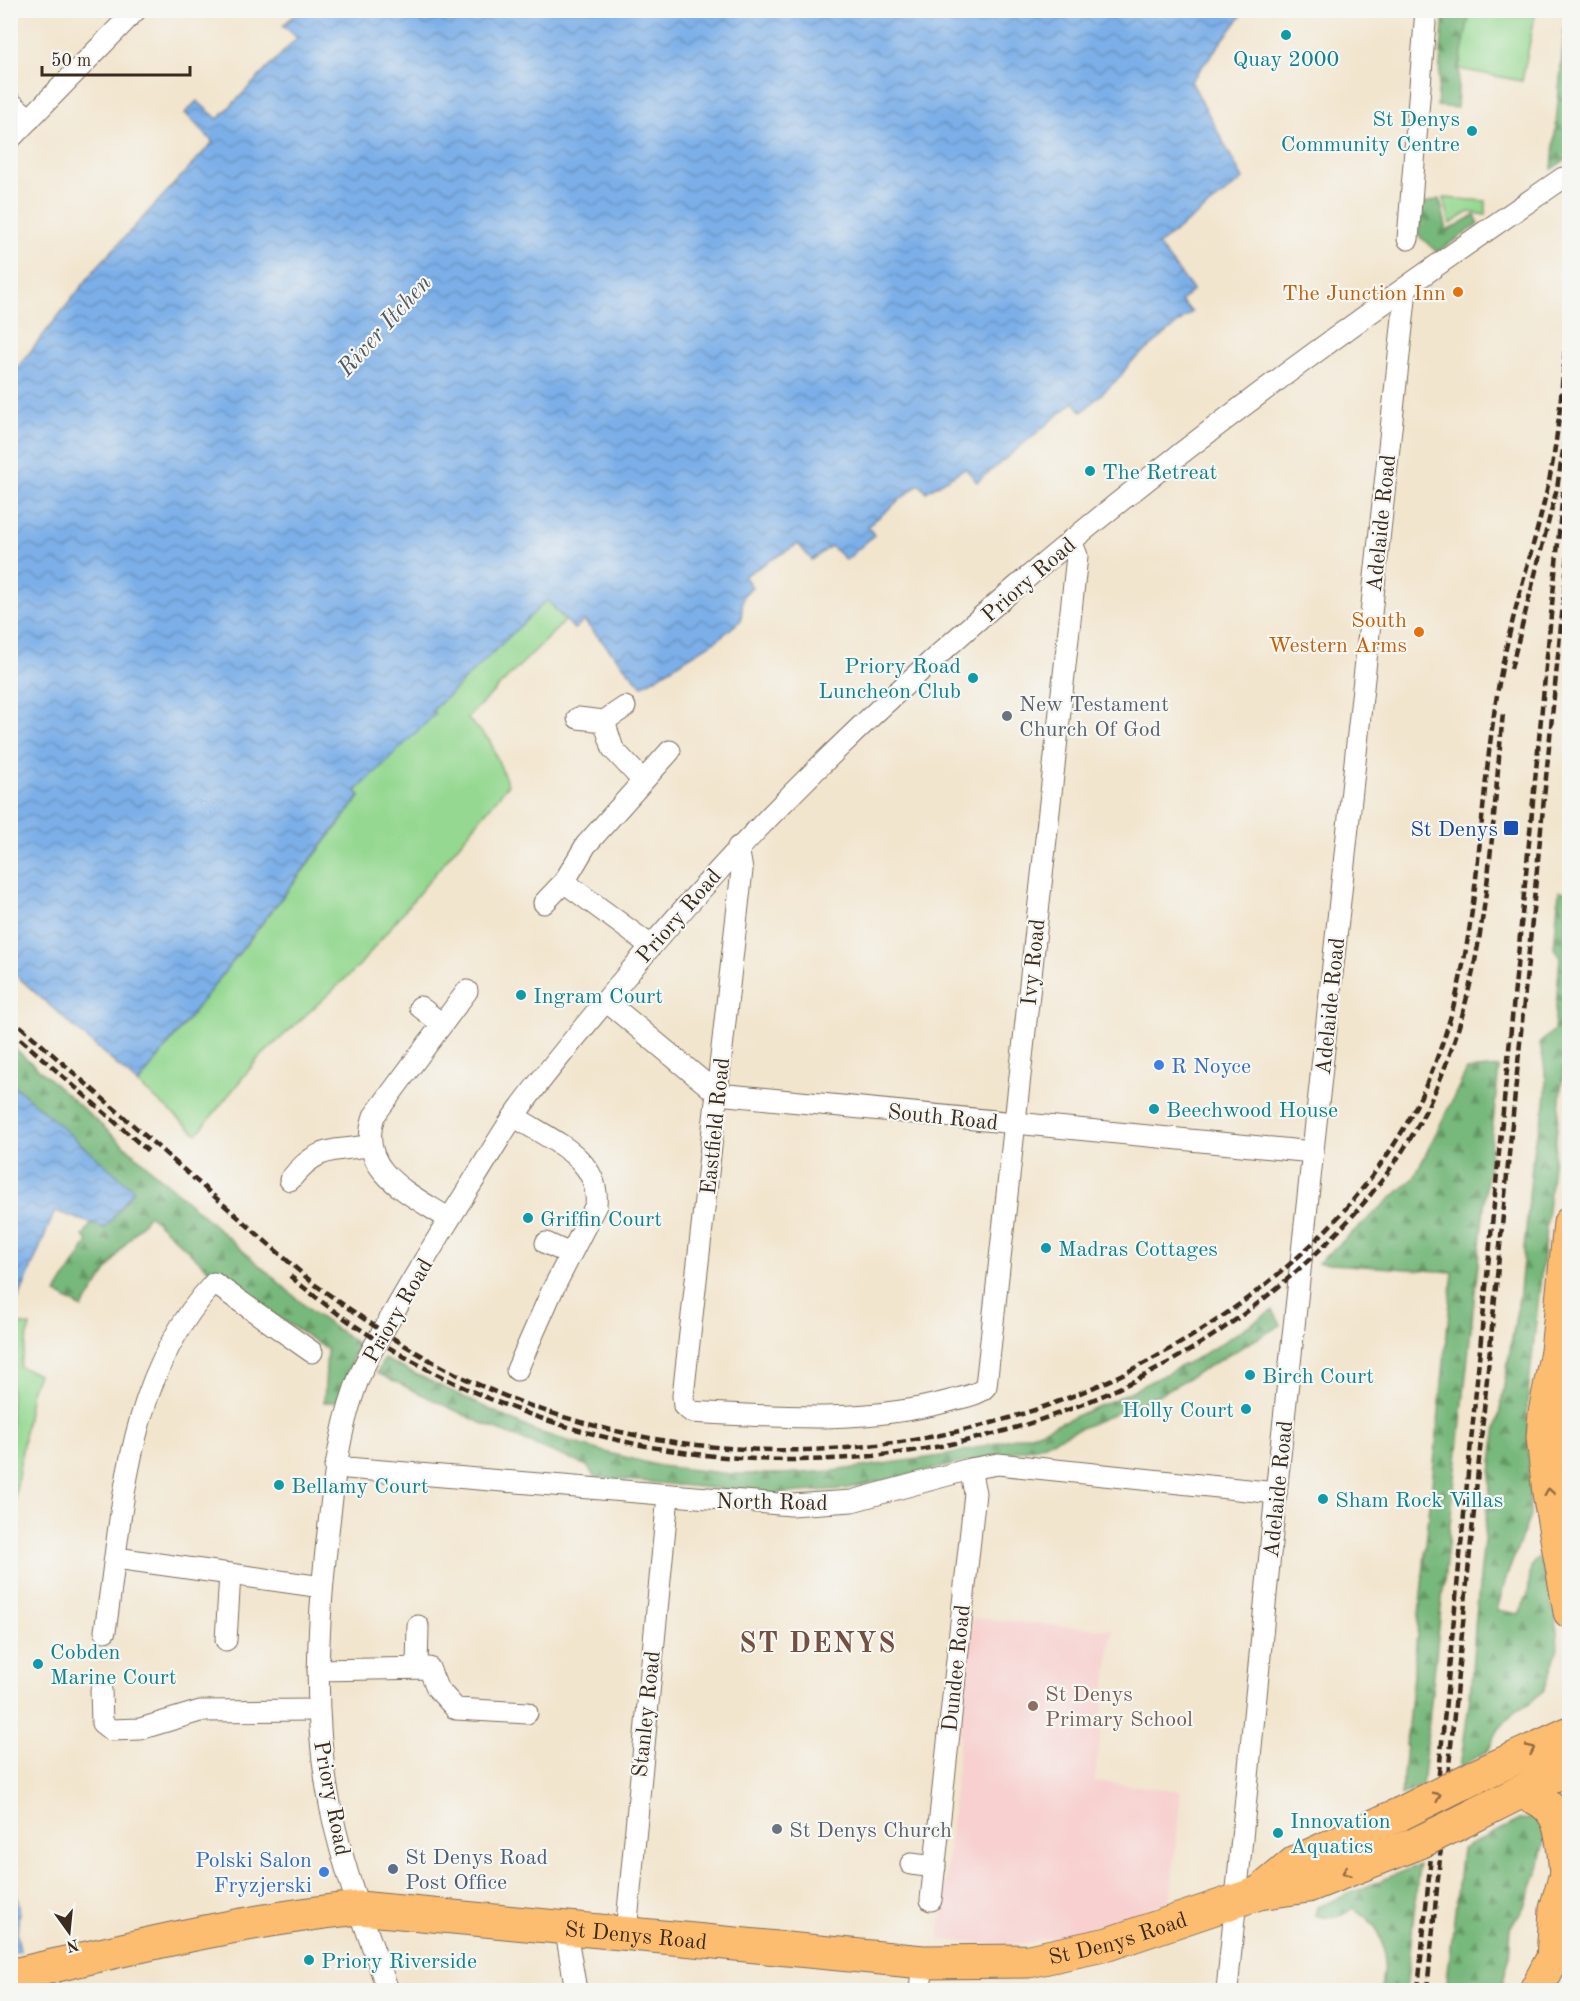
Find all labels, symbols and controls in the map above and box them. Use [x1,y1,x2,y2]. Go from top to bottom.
marker: Quay 2000 [1279,28,1293,42]
scale bar [42,39,190,77]
place label: Quay 2000 [1233,49,1339,71]
text: 50 m [51,52,91,70]
place label: St Denys Community Centre [1281,109,1460,156]
marker: St Denys Community Centre [1465,124,1479,138]
water label: River Itchen [333,271,437,382]
place label: The Junction Inn [1282,283,1446,305]
marker: The Junction Inn [1451,285,1465,299]
street label: Adelaide Road [1364,453,1400,593]
place label: The Retreat [1102,462,1217,484]
marker: The Retreat [1083,464,1097,478]
street label: Priory Road [978,534,1081,627]
place label: South Western Arms [1268,610,1407,657]
marker: South Western Arms [1412,625,1426,639]
place label: Priory Road Luncheon Club [818,656,961,703]
marker: Priory Road Luncheon Club [966,671,980,685]
place label: New Testament Church Of God [1019,694,1169,741]
marker: New Testament Church Of God [1000,709,1014,723]
place label: St Denys [1410,819,1498,841]
marker: St Denys [1502,819,1520,837]
street label: Priory Road [633,865,726,968]
street label: Ivy Road [1018,918,1049,1007]
street label: Adelaide Road [1313,936,1349,1076]
place label: Ingram Court [533,986,663,1008]
marker: Ingram Court [514,988,528,1002]
place label: R Noyce [1171,1056,1251,1078]
street label: Eastfield Road [698,1057,734,1196]
marker: R Noyce [1152,1058,1166,1072]
place label: Beechwood House [1166,1100,1338,1122]
street label: South Road [886,1101,999,1135]
marker: Beechwood House [1147,1102,1161,1116]
place label: Griffin Court [540,1209,662,1231]
marker: Griffin Court [521,1211,535,1225]
place label: Madras Cottages [1058,1239,1218,1261]
marker: Madras Cottages [1039,1241,1053,1255]
street label: Priory Road [360,1255,437,1367]
place label: Birch Court [1262,1366,1374,1388]
marker: Birch Court [1243,1368,1257,1382]
place label: Holly Court [1122,1400,1234,1422]
marker: Holly Court [1239,1402,1253,1416]
street label: Adelaide Road [1261,1419,1297,1559]
place label: Bellamy Court [291,1476,428,1498]
marker: Bellamy Court [272,1478,286,1492]
one-way arrow [1543,1488,1555,1497]
place label: Sham Rock Villas [1335,1490,1503,1512]
street label: North Road [716,1491,828,1515]
marker: Sham Rock Villas [1316,1492,1330,1506]
street label: Dundee Road [939,1604,975,1733]
district label: ST DENYS [739,1631,897,1659]
place label: Cobden Marine Court [50,1642,177,1689]
street label: Stanley Road [629,1650,665,1779]
marker: Cobden Marine Court [31,1657,45,1671]
place label: St Denys Primary School [1045,1684,1193,1731]
marker: St Denys Primary School [1026,1699,1040,1713]
street label: Priory Road [309,1739,353,1858]
one-way arrow [1525,1744,1536,1756]
one-way arrow [1430,1792,1441,1803]
place label: Innovation Aquatics [1290,1811,1391,1858]
place label: St Denys Church [789,1820,952,1842]
marker: St Denys Church [770,1822,784,1836]
marker: Innovation Aquatics [1271,1826,1285,1840]
place label: St Denys Road Post Office [405,1847,548,1894]
place label: Polski Salon Fryzjerski [195,1850,312,1897]
marker: St Denys Road Post Office [386,1862,400,1876]
marker: Polski Salon Fryzjerski [317,1865,331,1879]
one-way arrow [1341,1865,1352,1877]
north arrow [39,1902,99,1962]
street label: St Denys Road [1047,1909,1190,1969]
street label: St Denys Road [563,1919,708,1954]
text: N [64,1935,80,1954]
place label: Priory Riverside [321,1951,477,1973]
marker: Priory Riverside [302,1953,316,1967]

